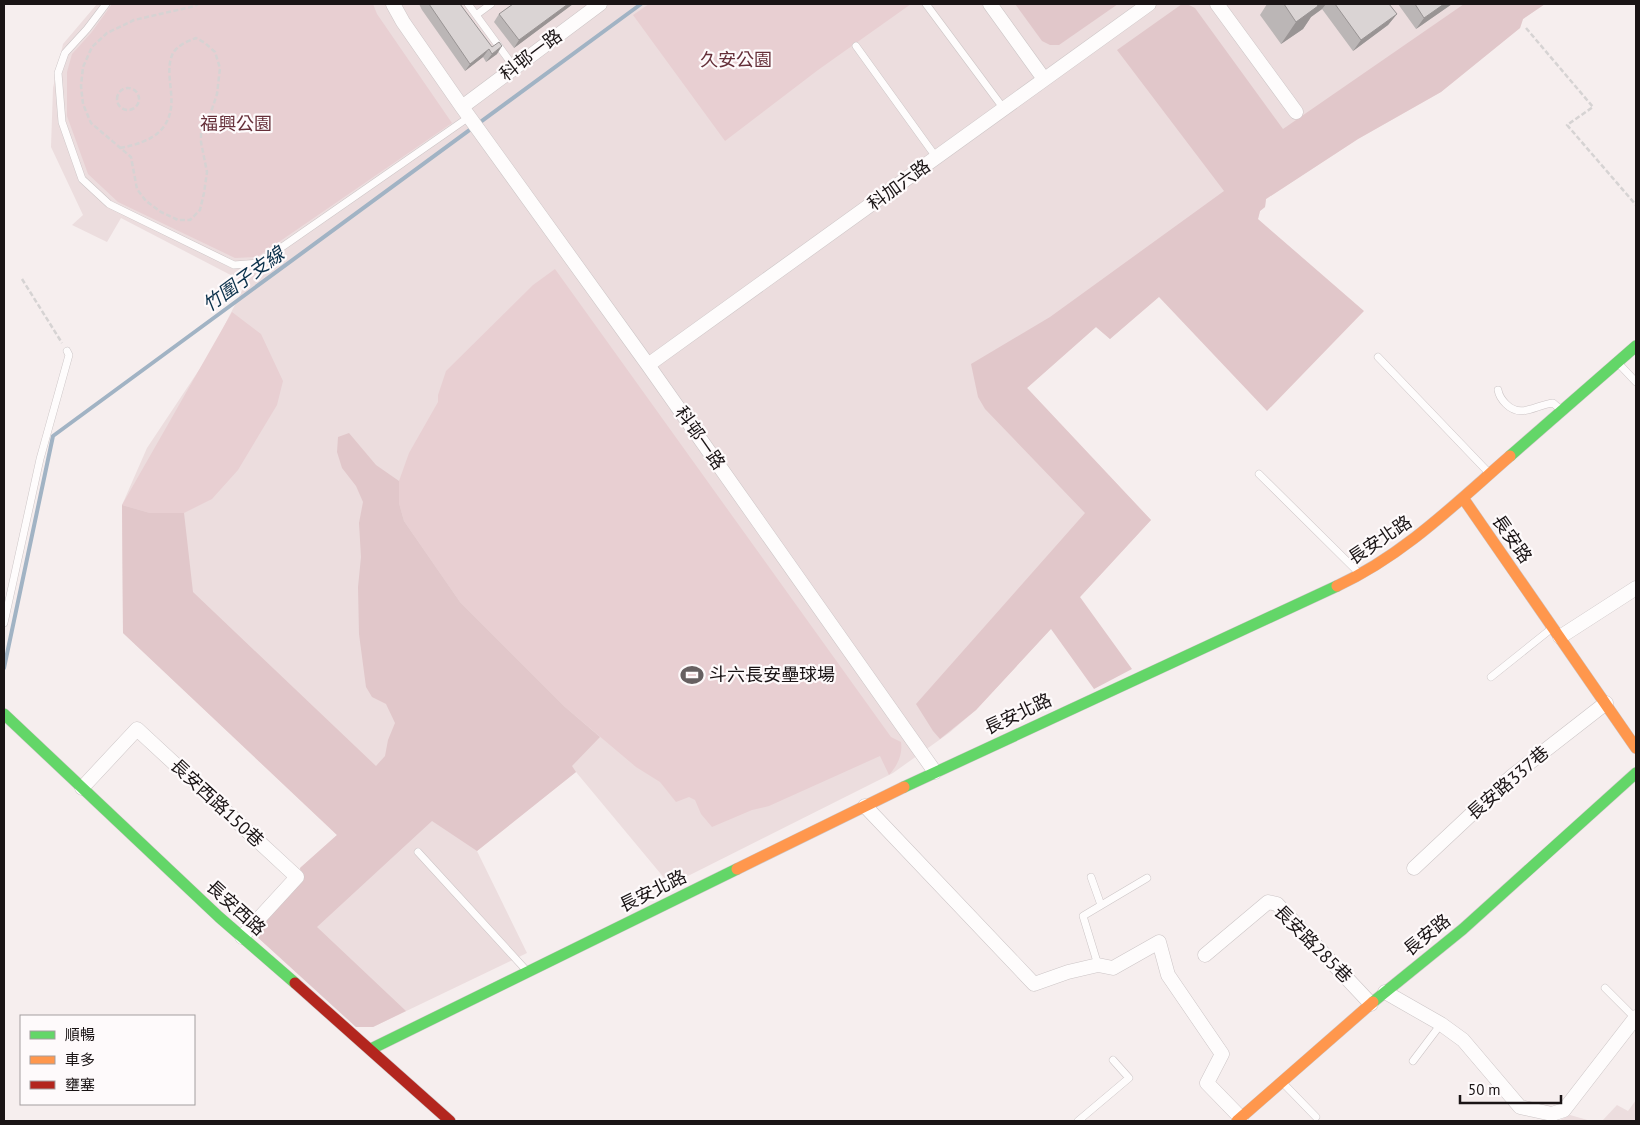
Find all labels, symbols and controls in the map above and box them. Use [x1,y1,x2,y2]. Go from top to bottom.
street label: 科邨一路 [495,24,566,85]
park label: 久安公園 [700,48,772,71]
park label: 福興公園 [200,112,272,135]
street label: 科加六路 [863,154,935,215]
water label: 竹圍子支線 [198,240,290,317]
street label: 科邨一路 [670,402,730,474]
street label: 長安北路 [1343,510,1416,569]
street label: 長安路 [1488,510,1537,567]
sports icon: 斗六長安壘球場 [679,662,705,688]
place label: 斗六長安壘球場 [709,663,835,686]
street label: 長安北路 [980,688,1055,739]
street label: 長安路337巷 [1462,741,1553,825]
street label: 長安西路150巷 [166,753,269,852]
street label: 長安北路 [615,864,690,917]
street label: 長安西路 [202,875,271,940]
street label: 長安路285巷 [1269,900,1357,988]
street label: 長安路 [1398,909,1455,961]
legend [20,1015,195,1105]
text: 順暢 [65,1025,95,1044]
text: 車多 [65,1050,95,1069]
scale bar [1460,1072,1561,1104]
text: 壅塞 [65,1075,95,1094]
text: 50 m [1468,1080,1501,1099]

